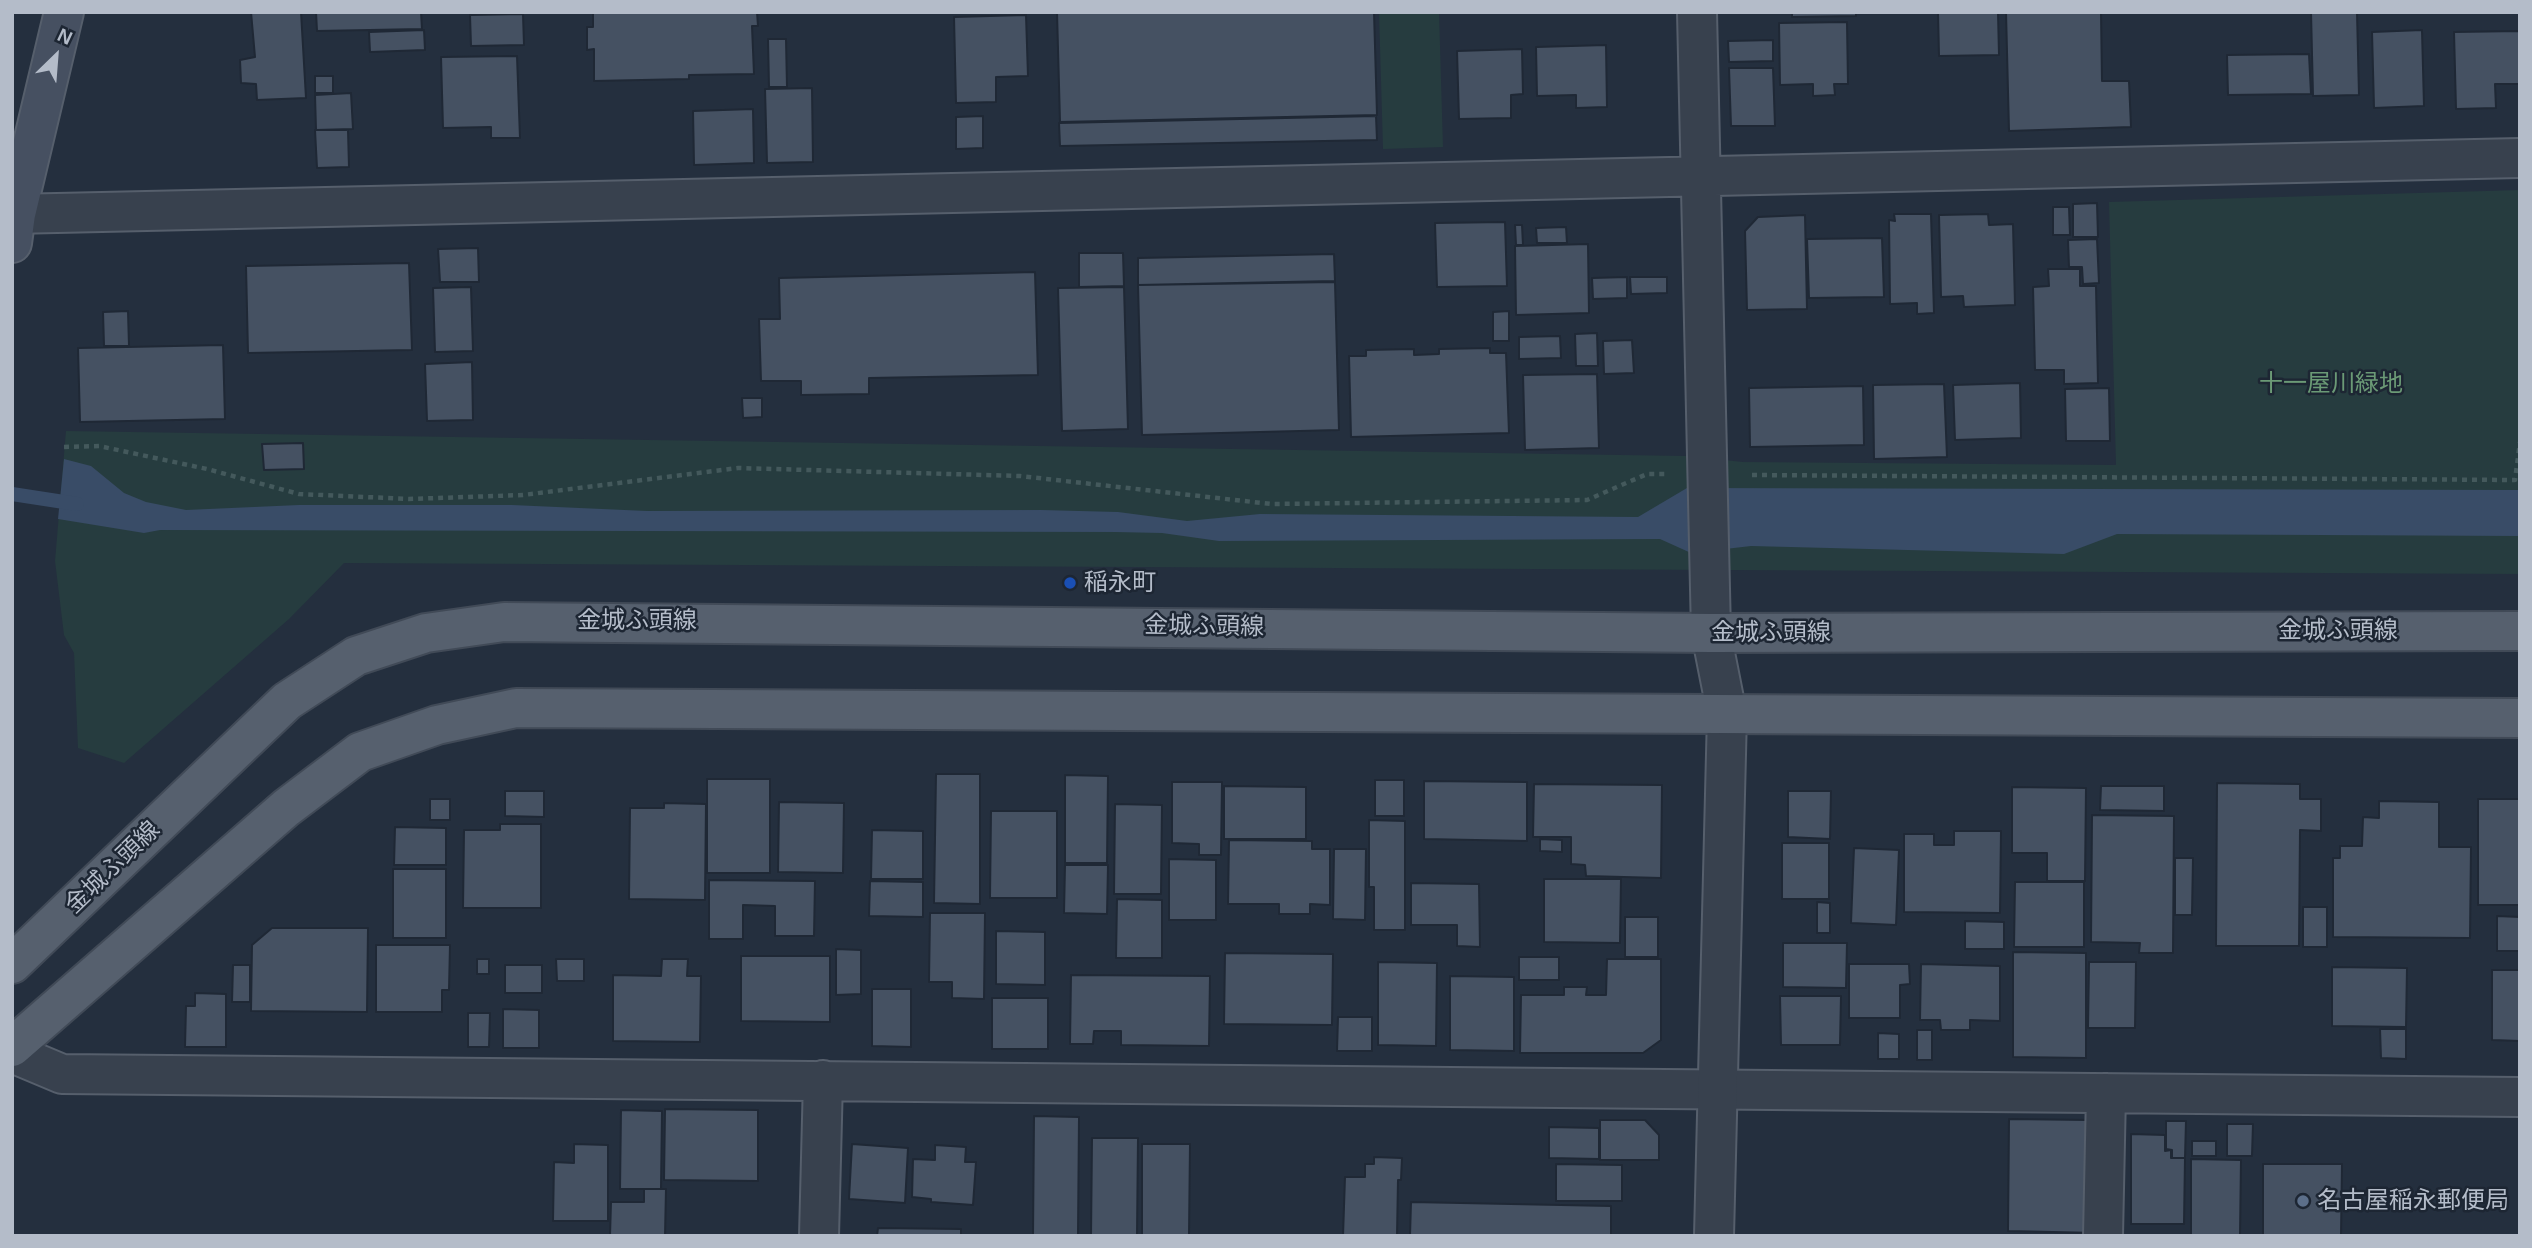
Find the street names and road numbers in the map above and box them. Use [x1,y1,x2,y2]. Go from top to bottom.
street label: 金城ふ頭線 [577,607,697,635]
street label: 金城ふ頭線 [1144,612,1264,642]
street label: 金城ふ頭線 [2278,617,2398,645]
street label: 金城ふ頭線 [1711,619,1831,647]
street label: 金城ふ頭線 [60,816,166,920]

